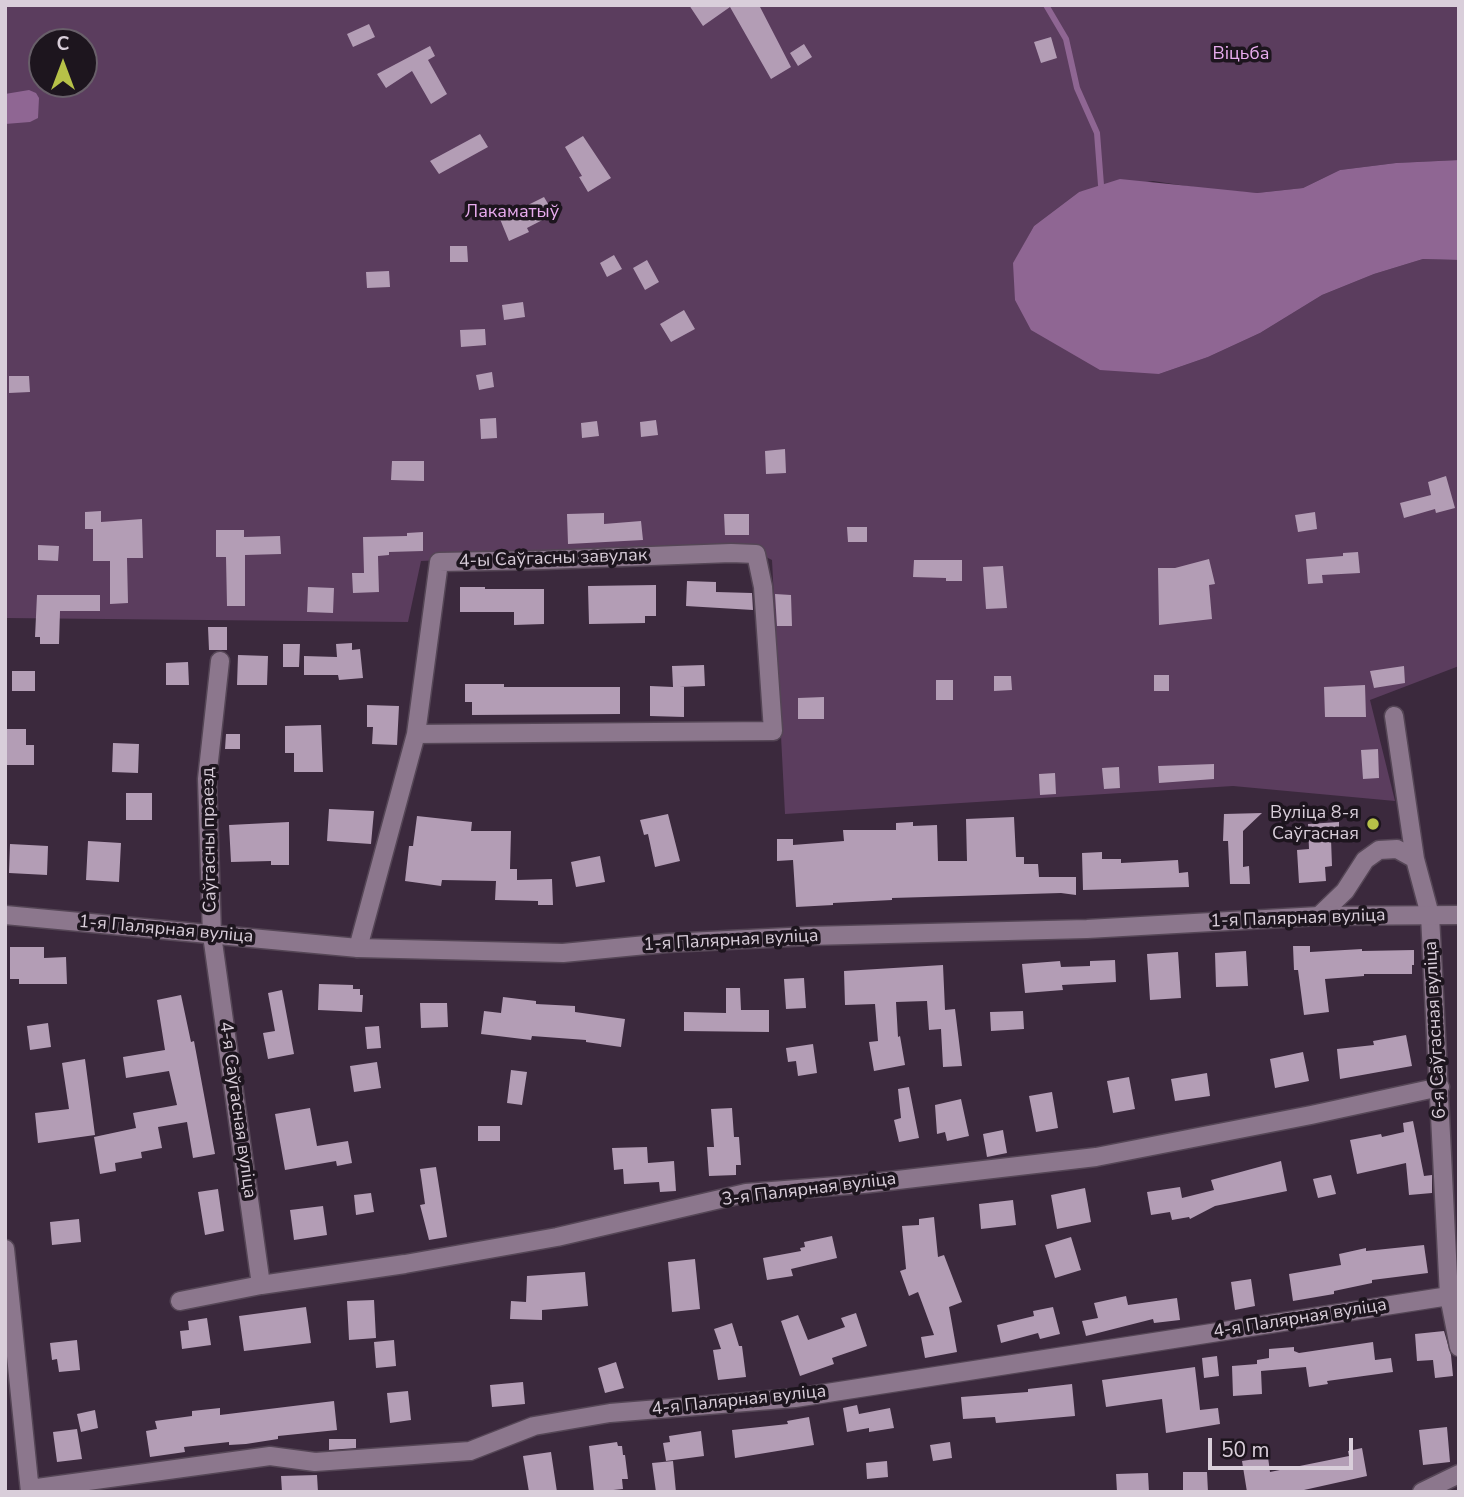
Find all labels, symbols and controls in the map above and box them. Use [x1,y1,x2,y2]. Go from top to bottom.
north arrow [28,28,98,98]
text: С [57,31,69,57]
park label: Віцьба [1213,44,1269,66]
park label: Лакаматыў [465,202,559,224]
street label: 4-ы Саўгасны завулак [458,545,648,573]
street label: Саўгасны праезд [198,767,222,913]
place label: Вуліца 8-я Саўгасная [1270,803,1359,846]
marker: Вуліца 8-я Саўгасная [1365,816,1381,832]
street label: 1-я Палярная вуліца [1210,905,1386,933]
street label: 1-я Палярная вуліца [78,912,254,948]
street label: 1-я Палярная вуліца [643,926,819,956]
street label: 6-я Саўгасная вуліца [1421,940,1451,1120]
street label: 4-я Саўгасная вуліца [214,1020,260,1200]
street label: 3-я Палярная вуліца [721,1169,897,1211]
street label: 4-я Палярная вуліца [1212,1295,1388,1343]
street label: 4-я Палярная вуліца [651,1381,827,1421]
scale bar [1212,1424,1357,1468]
text: 50 m [1221,1436,1270,1464]

